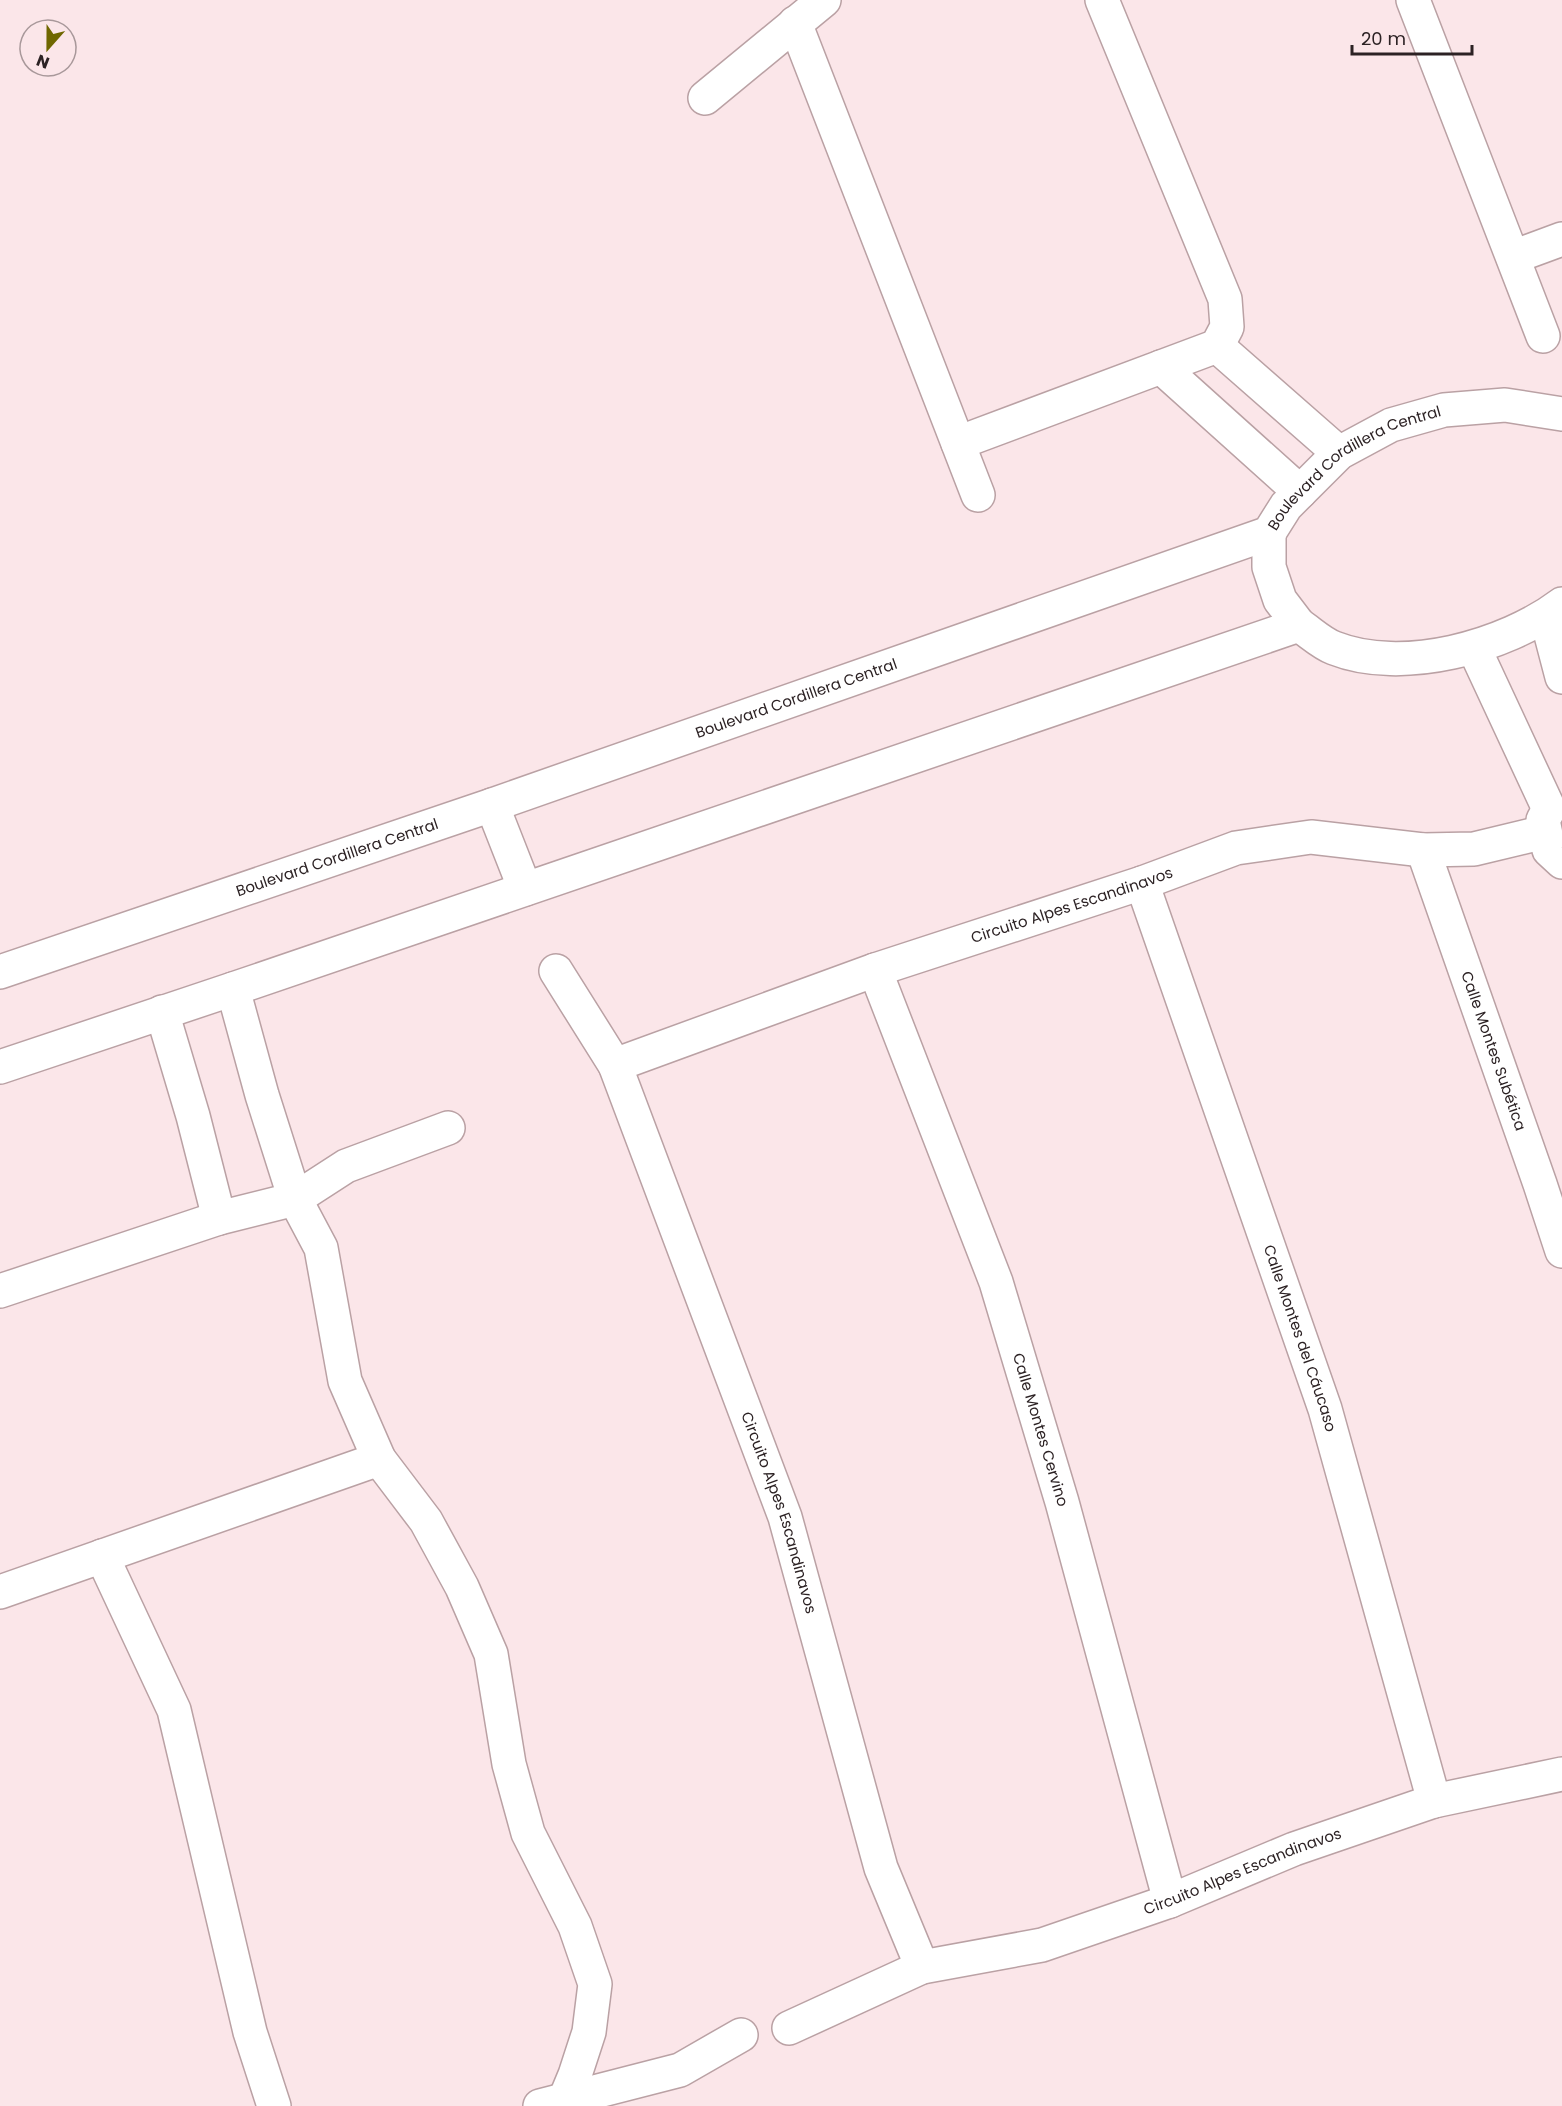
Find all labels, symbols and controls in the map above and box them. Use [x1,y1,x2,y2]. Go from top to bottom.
north arrow [18,18,78,78]
scale bar [1352,18,1472,56]
text: 20 m [1361,26,1406,51]
text: N [33,49,53,74]
street label: Boulevard Cordillera Central [1262,400,1443,534]
street label: Boulevard Cordillera Central [692,653,900,743]
street label: Boulevard Cordillera Central [233,813,441,901]
street label: Circuito Alpes Escandinavos [968,861,1176,948]
street label: Calle Montes Subética [1456,968,1531,1133]
street label: Calle Montes del Cáucaso [1259,1242,1342,1434]
street label: Calle Montes Cervino [1008,1350,1074,1509]
street label: Circuito Alpes Escandinavos [736,1409,822,1616]
street label: Circuito Alpes Escandinavos [1141,1822,1344,1919]

